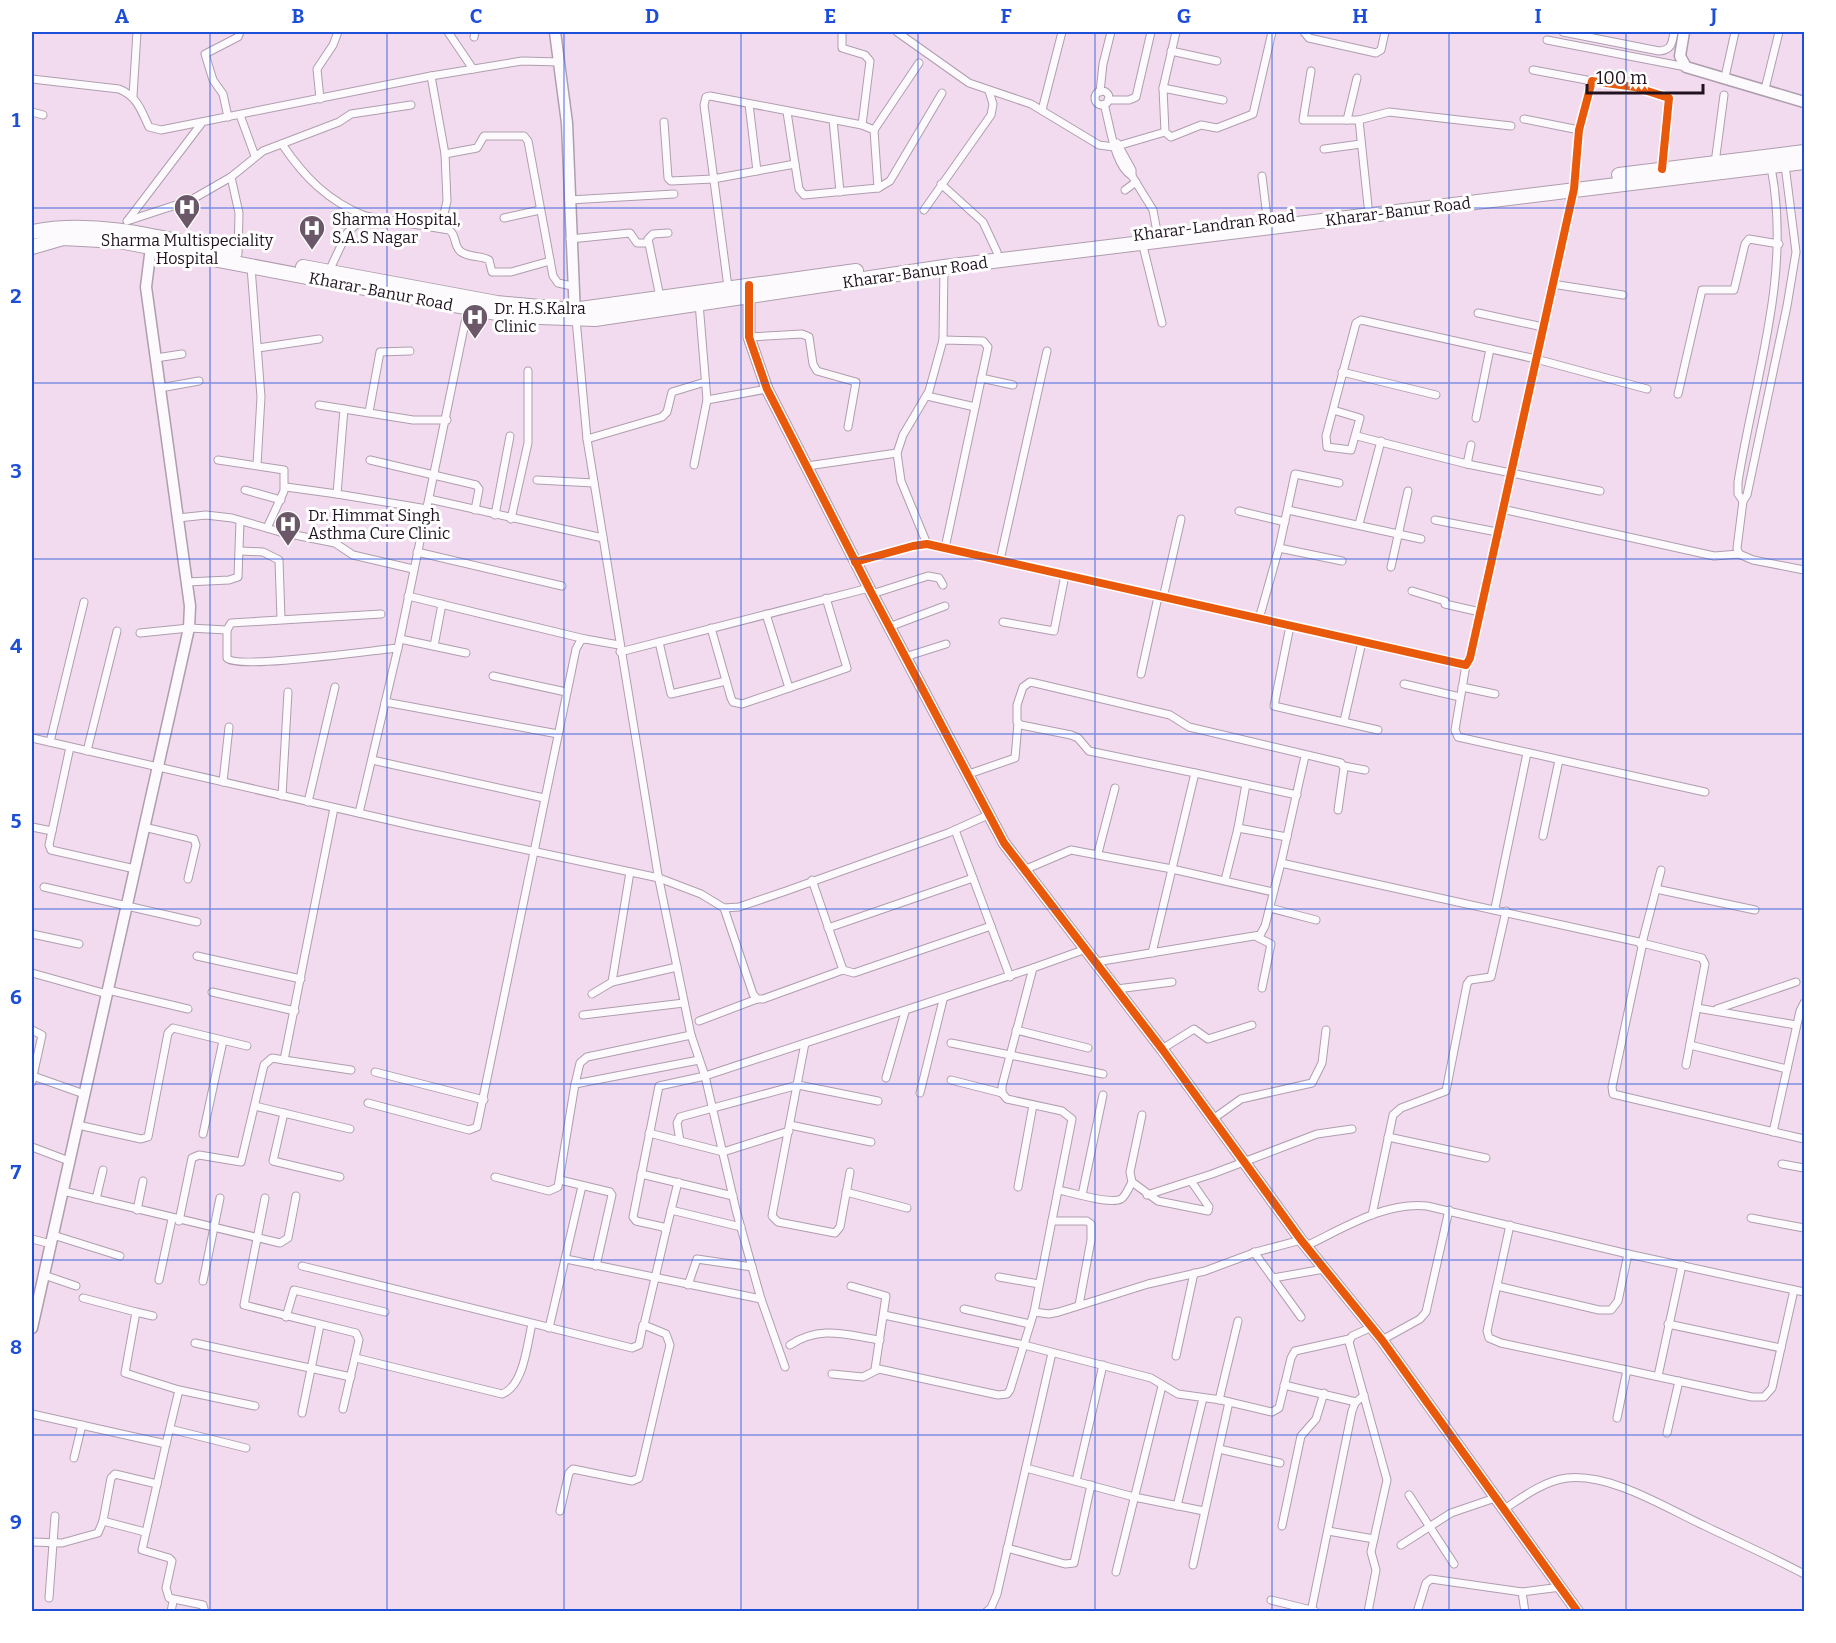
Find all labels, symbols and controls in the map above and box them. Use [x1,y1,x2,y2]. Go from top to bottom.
text: A [115,4,130,28]
text: B [292,4,305,28]
text: C [470,4,482,28]
text: D [645,4,659,28]
text: E [824,4,836,28]
text: F [1000,4,1012,28]
text: G [1177,4,1191,28]
text: H [1352,4,1368,28]
text: I [1534,4,1542,28]
text: J [1710,4,1718,28]
scale bar [1587,57,1702,95]
text: 100 m [1596,67,1647,89]
text: 1 [12,108,21,132]
hospital icon: Sharma Multispeciality Hospital [172,192,202,230]
street label: Kharar-Banur Road [1324,193,1472,230]
street label: Kharar-Landran Road [1132,206,1297,245]
place label: Sharma Hospital, S.A.S Nagar [332,210,461,247]
hospital icon: Sharma Hospital, S.A.S Nagar [297,213,327,251]
place label: Sharma Multispeciality Hospital [101,231,274,268]
street label: Kharar-Banur Road [841,253,989,292]
street label: Kharar-Banur Road [307,268,455,315]
text: 2 [10,284,22,308]
place label: Dr. H.S.Kalra Clinic [494,299,586,336]
hospital icon: Dr. H.S.Kalra Clinic [460,302,490,340]
text: 3 [10,459,22,483]
place label: Dr. Himmat Singh Asthma Cure Clinic [308,506,450,543]
hospital icon: Dr. Himmat Singh Asthma Cure Clinic [273,509,303,547]
text: 4 [10,634,22,658]
text: 5 [11,809,22,833]
text: 6 [10,985,22,1009]
text: 7 [11,1160,22,1184]
text: 8 [10,1335,22,1359]
text: 9 [10,1510,22,1534]

